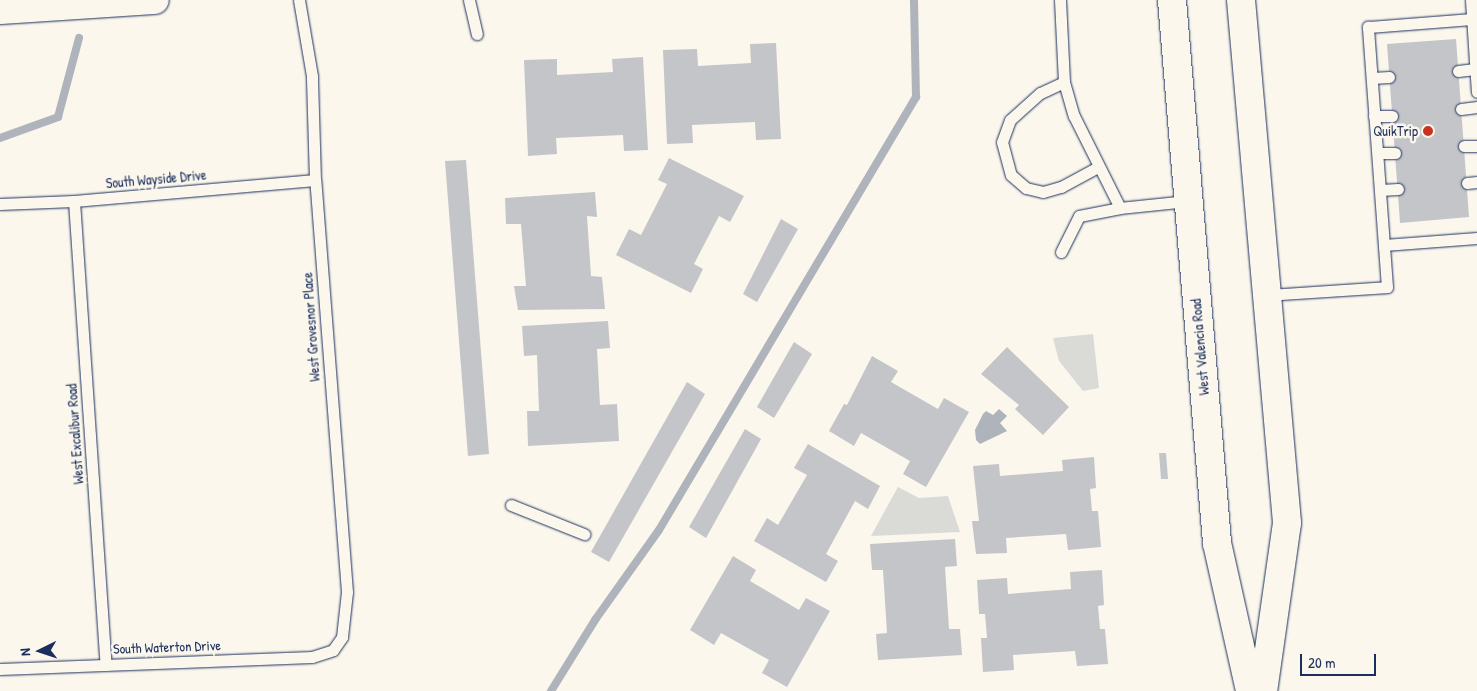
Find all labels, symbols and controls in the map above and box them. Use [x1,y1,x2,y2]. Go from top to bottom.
place label: QuikTrip [1373,123,1418,139]
marker: QuikTrip [1422,125,1434,137]
street label: South Wayside Drive [105,166,207,192]
street label: West Grovesnor Place [299,272,323,382]
street label: West Valencia Road [1187,298,1213,396]
street label: West Excalibur Road [63,383,87,485]
north arrow [15,626,65,676]
street label: South Waterton Drive [113,637,221,657]
scale bar [1302,644,1378,676]
text: N [15,648,34,656]
text: 20 m [1308,652,1335,673]

